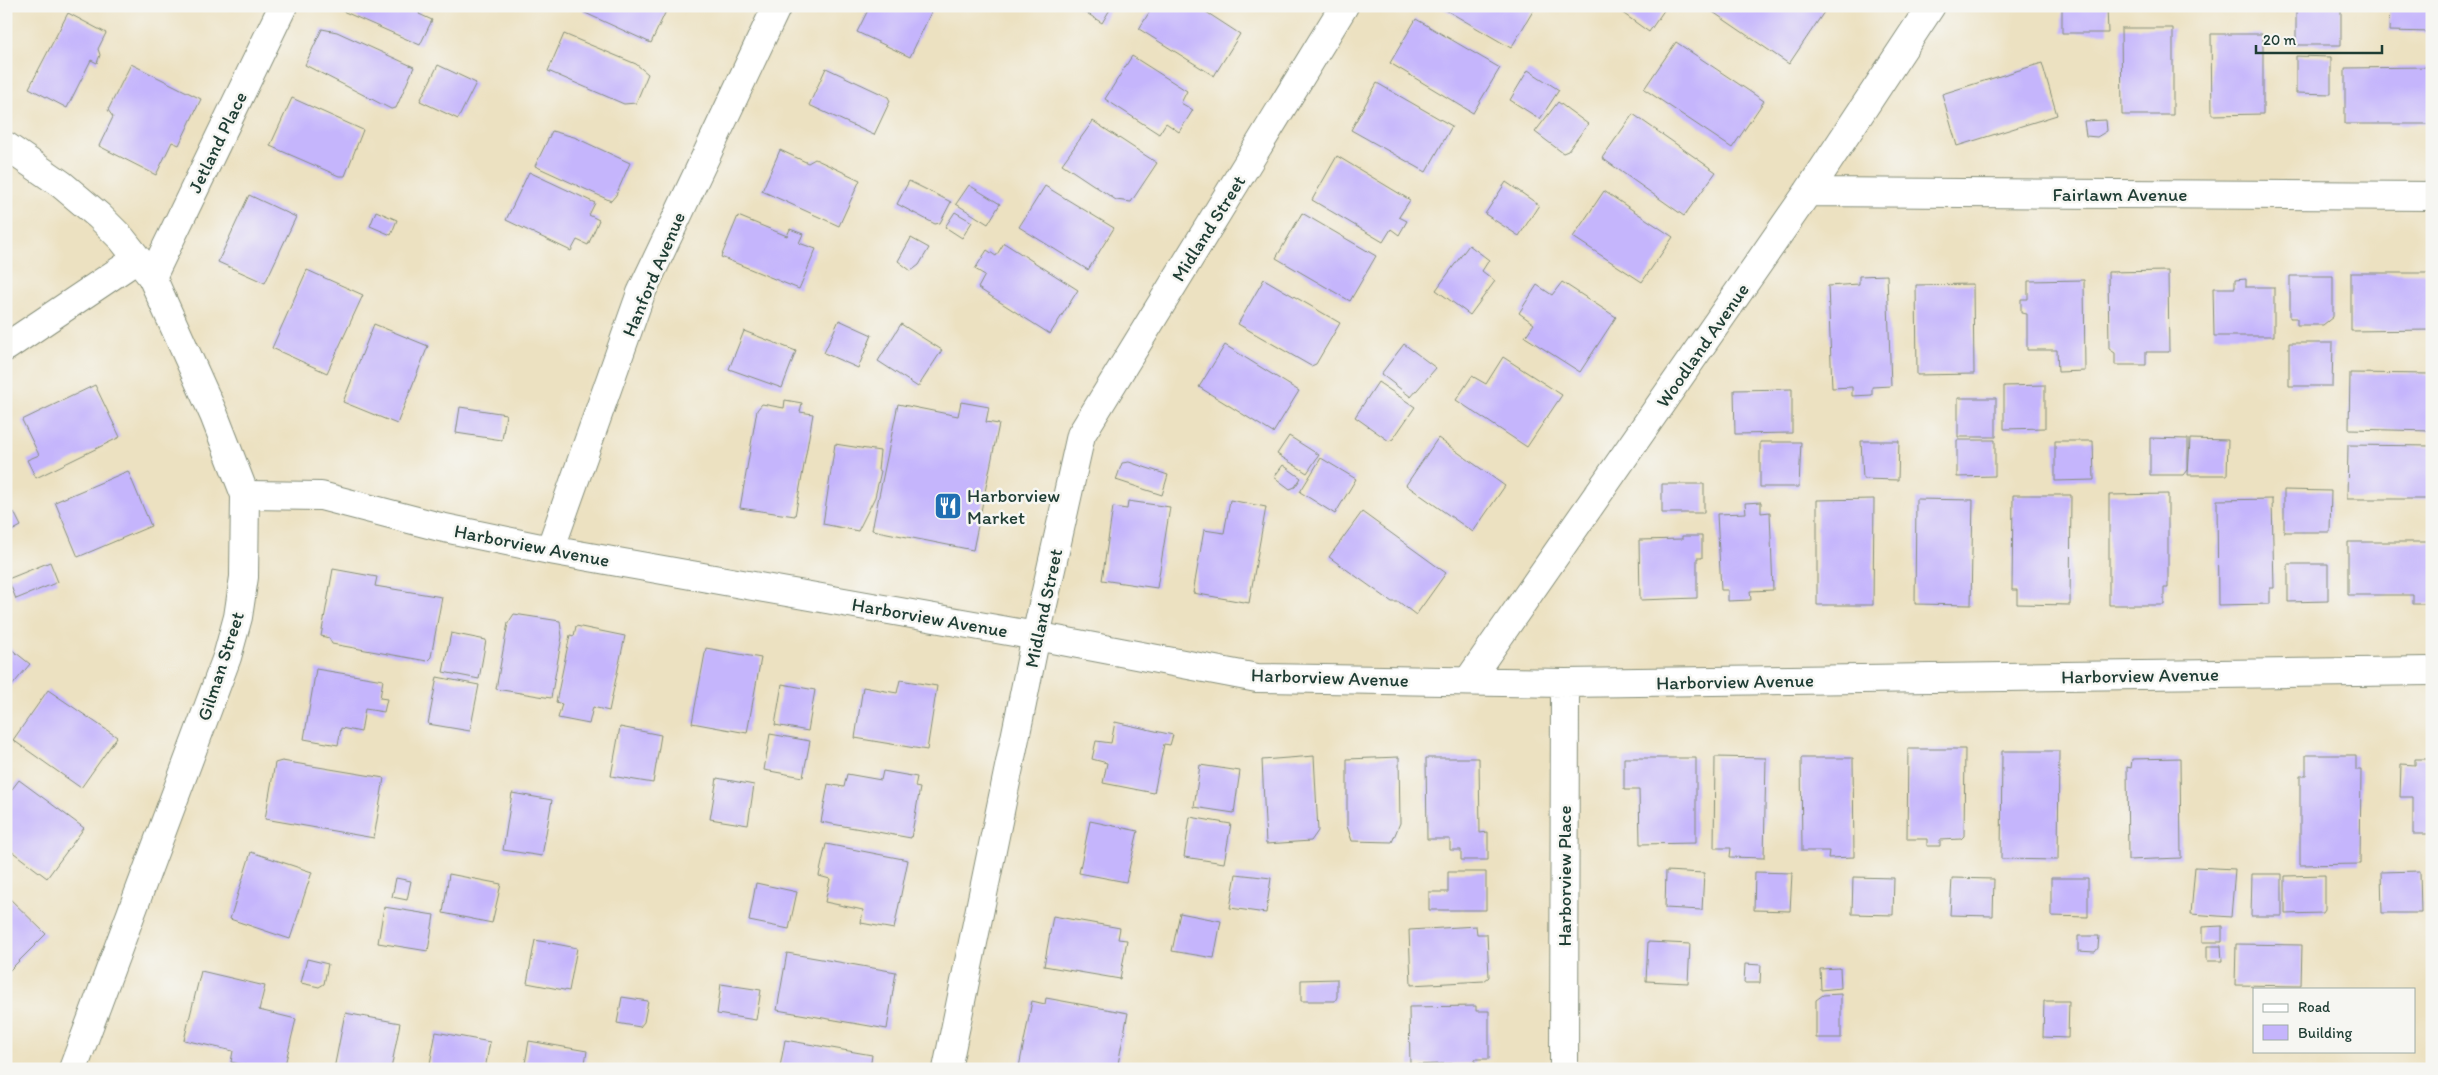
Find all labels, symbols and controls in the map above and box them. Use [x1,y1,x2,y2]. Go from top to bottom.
scale bar [2256,22,2382,54]
text: 20 m [2263,31,2297,49]
street label: Jetland Place [183,88,252,197]
street label: Midland Street [1167,171,1250,286]
street label: Fairlawn Avenue [2053,183,2187,206]
street label: Hanford Avenue [617,208,690,340]
street label: Woodland Avenue [1651,279,1754,412]
place label: Harborview Market [967,484,1060,529]
restaurant icon: Harborview Market [933,491,963,521]
street label: Harborview Avenue [452,519,612,572]
street label: Midland Street [1020,546,1067,670]
street label: Harborview Avenue [850,592,1010,643]
street label: Gilman Street [192,609,249,724]
street label: Harborview Avenue [1251,663,1409,692]
street label: Harborview Avenue [2061,663,2219,688]
street label: Harborview Avenue [1656,669,1814,694]
street label: Harborview Place [1553,805,1576,947]
legend [2253,988,2416,1052]
text: Road [2298,998,2331,1016]
text: Building [2298,1024,2352,1042]

